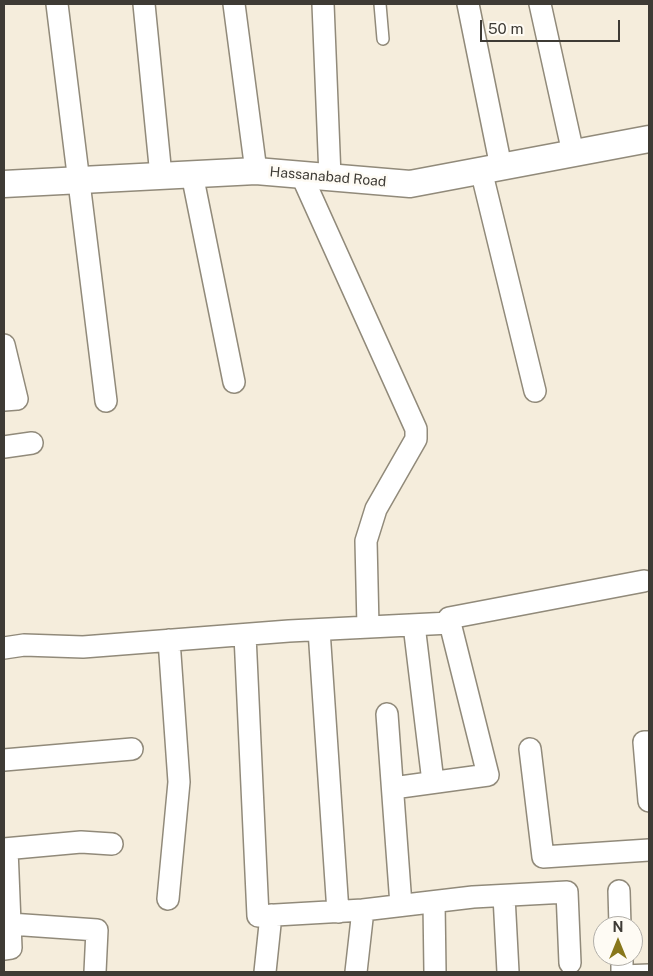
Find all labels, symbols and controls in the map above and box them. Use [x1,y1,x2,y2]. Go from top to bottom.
scale bar [483,10,623,42]
text: 50 m [488,20,523,37]
street label: Hassanabad Road [269,164,387,190]
north arrow [593,916,643,966]
text: N [613,919,623,935]

